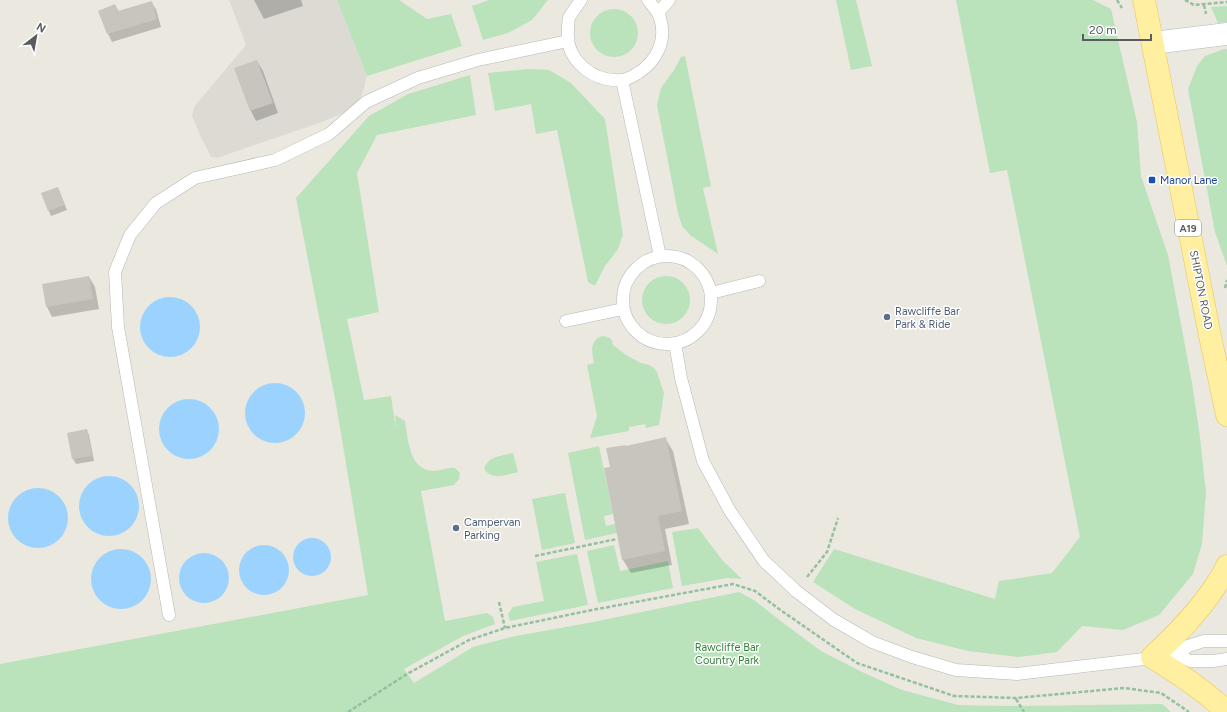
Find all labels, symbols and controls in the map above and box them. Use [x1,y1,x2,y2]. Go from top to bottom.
north arrow [16,16,56,56]
scale bar [1083,16,1151,42]
text: N [34,20,48,36]
text: 20 m [1089,23,1117,37]
place label: Manor Lane [1160,174,1217,187]
marker: Manor Lane [1147,175,1157,185]
road number: A19 [1175,220,1201,236]
street label: SHIPTON ROAD [1187,249,1215,331]
place label: Rawcliffe Bar Park & Ride [895,305,960,331]
marker: Rawcliffe Bar Park & Ride [882,312,892,322]
place label: Campervan Parking [464,516,520,542]
marker: Campervan Parking [451,523,461,533]
park label: Rawcliffe Bar Country Park [695,641,760,667]

